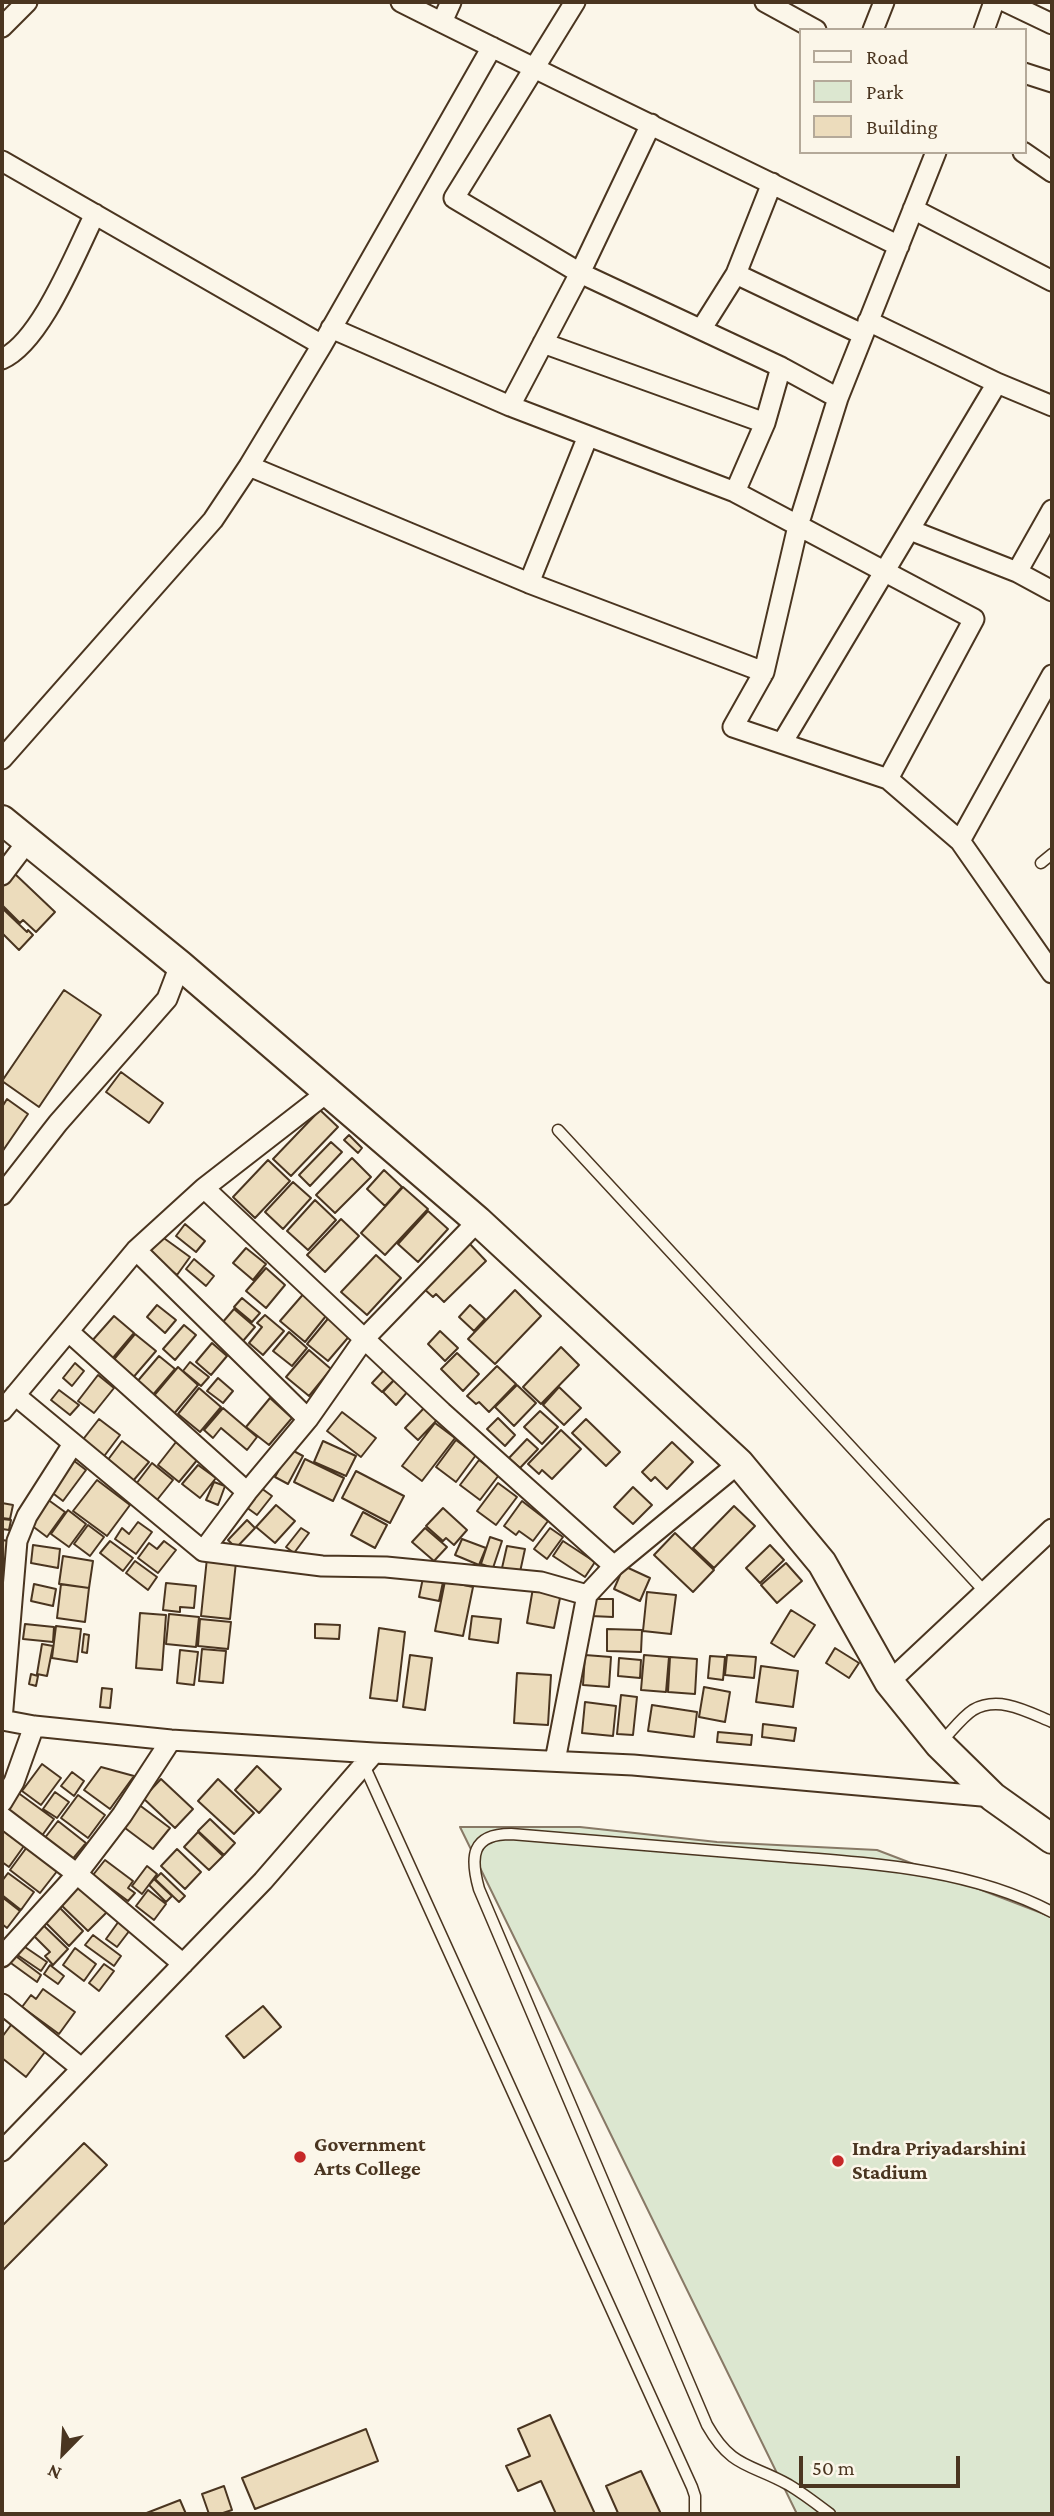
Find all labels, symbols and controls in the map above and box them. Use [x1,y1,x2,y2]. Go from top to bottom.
legend [799,28,1026,154]
text: Road [866,45,909,69]
text: Park [866,80,903,104]
text: Building [866,115,938,139]
place label: Government Arts College [314,2132,426,2182]
place label: Indra Priyadarshini Stadium [852,2136,1026,2186]
marker: Government Arts College [292,2149,308,2165]
marker: Indra Priyadarshini Stadium [830,2153,846,2169]
north arrow [28,2418,98,2488]
scale bar [802,2442,963,2486]
text: 50 m [812,2456,855,2480]
text: N [44,2460,64,2485]

